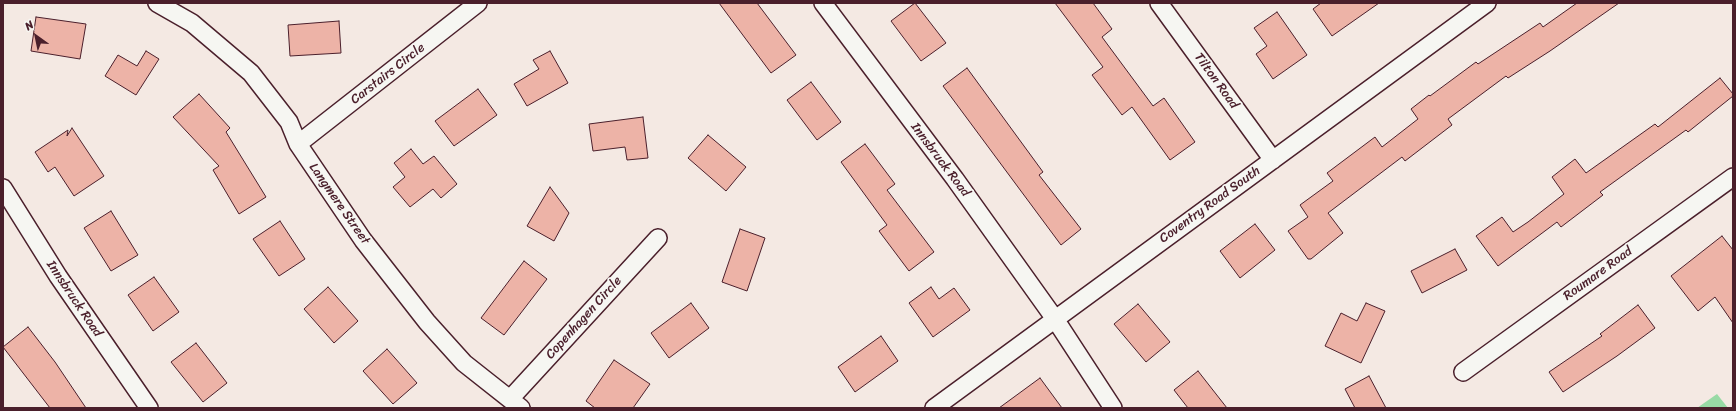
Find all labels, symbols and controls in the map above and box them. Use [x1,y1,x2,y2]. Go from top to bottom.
text: N [21,15,38,36]
north arrow [16,16,56,56]
street label: Carstairs Circle [348,40,428,108]
street label: Tilton Road [1191,50,1241,112]
street label: Innsbruck Road [907,120,973,200]
street label: Langmere Street [305,160,373,248]
street label: Coventry Road South [1157,163,1263,247]
street label: Roumare Road [1561,244,1635,304]
street label: Innsbruck Road [43,258,105,340]
street label: Copenhagen Circle [543,273,625,363]

